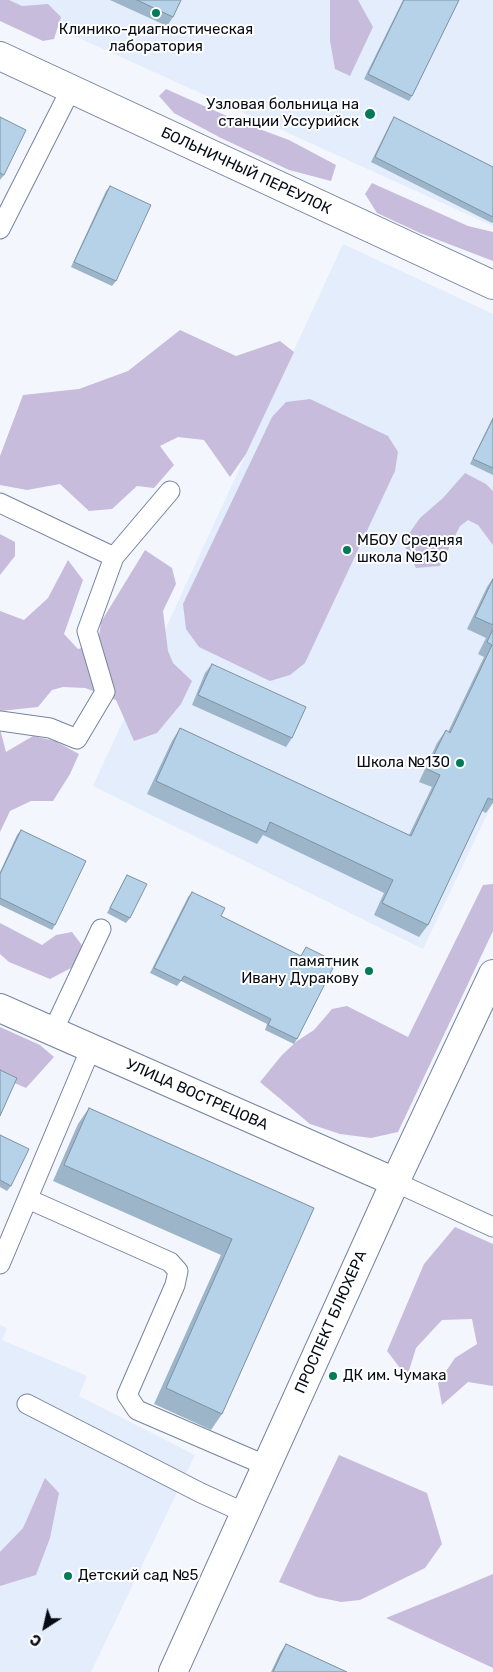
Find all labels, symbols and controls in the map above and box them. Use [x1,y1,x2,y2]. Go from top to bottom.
marker: Клинико-диагностическая лаборатория [150,7,162,19]
place label: Клинико-диагностическая лаборатория [59,21,253,56]
place label: Узловая больница на станции Уссурийск [206,96,359,131]
marker: Узловая больница на станции Уссурийск [363,107,377,121]
street label: БОЛЬНИЧНЫЙ ПЕРЕУЛОК [158,124,334,218]
place label: МБОУ Средняя школа №130 [357,532,463,567]
marker: МБОУ Средняя школа №130 [341,544,353,556]
place label: Школа №130 [357,754,450,772]
marker: Школа №130 [454,757,466,769]
place label: памятник Ивану Дуракову [241,953,359,988]
marker: памятник Ивану Дуракову [363,965,375,977]
street label: УЛИЦА ВОСТРЕЦОВА [123,1056,271,1134]
street label: ПРОСПЕКТ БЛЮХЕРА [291,1248,371,1396]
place label: ДК им. Чумака [343,1367,447,1385]
marker: ДК им. Чумака [327,1370,339,1382]
place label: Детский сад №5 [78,1567,198,1585]
marker: Детский сад №5 [62,1570,74,1582]
north arrow [20,1602,70,1652]
text: С [27,1630,45,1649]

